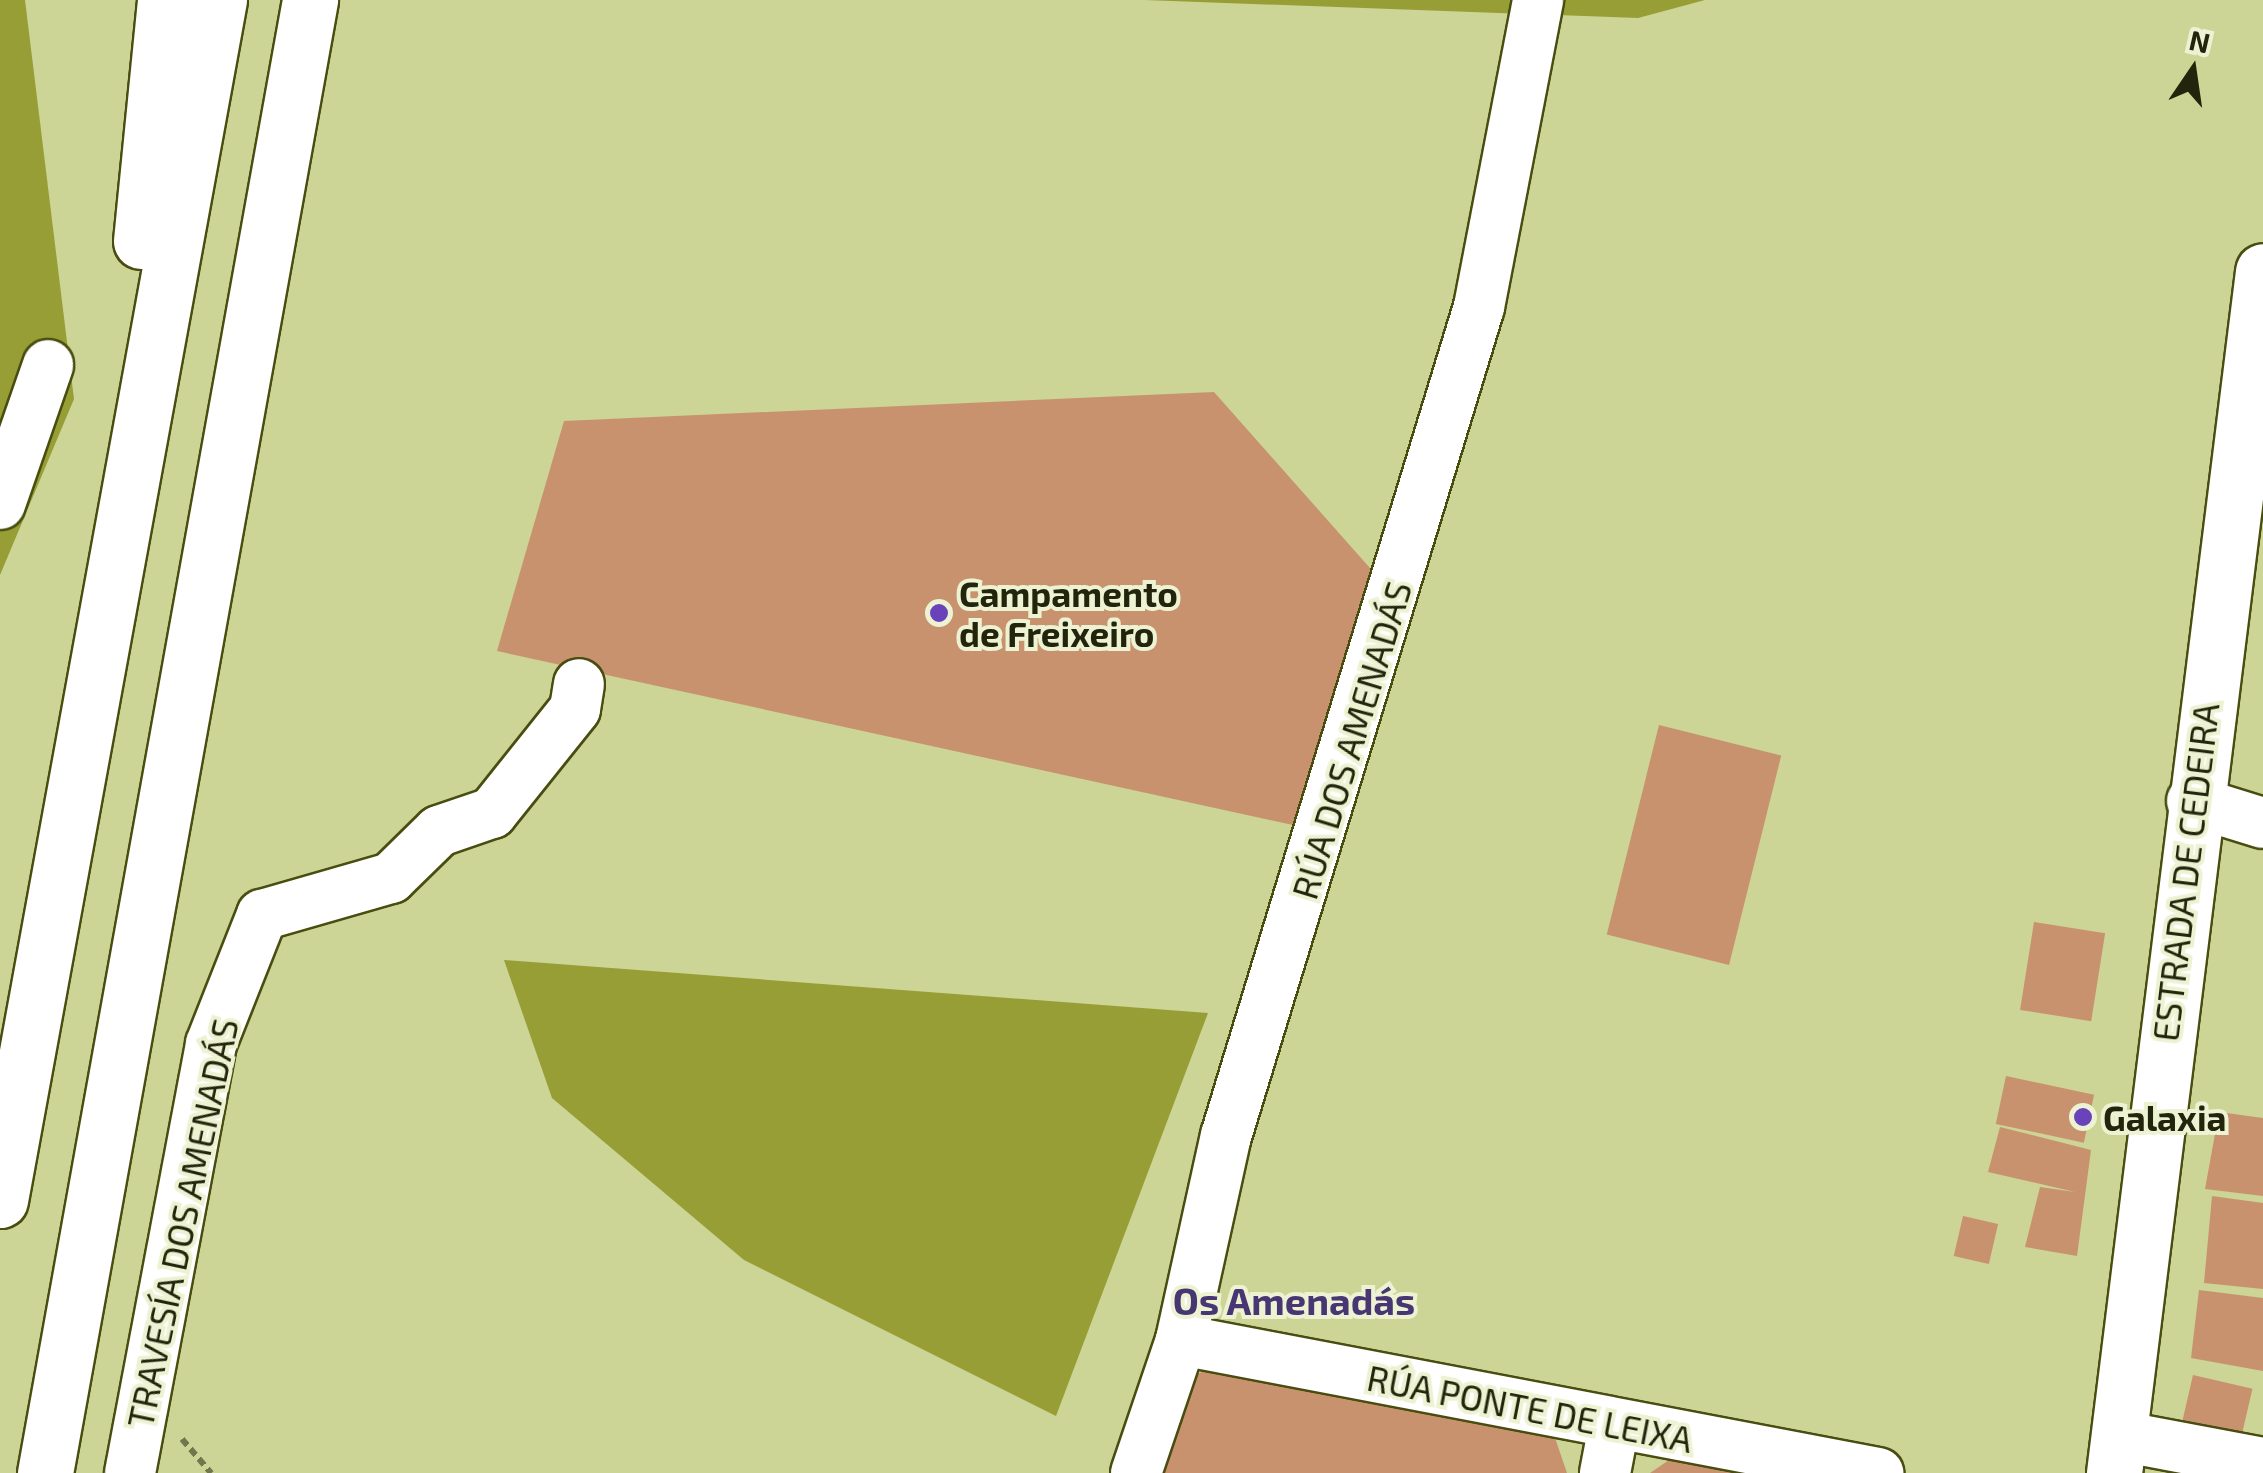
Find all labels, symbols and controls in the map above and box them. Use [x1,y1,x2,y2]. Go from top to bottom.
north arrow [2143,20,2243,120]
text: N [2186,22,2213,60]
place label: Campamento de Freixeiro [959,572,1178,654]
street label: RÚA DOS AMENADÁS [1282,575,1420,905]
marker: Campamento de Freixeiro [928,602,950,624]
street label: ESTRADA DE CEDEIRA [2143,700,2227,1044]
street label: TRAVESÍA DOS AMENADÁS [118,1014,246,1432]
place label: Galaxia [2103,1096,2227,1138]
marker: Galaxia [2072,1106,2094,1128]
district label: Os Amenadás [1172,1278,1416,1324]
street label: RÚA PONTE DE LEIXA [1363,1356,1697,1460]

